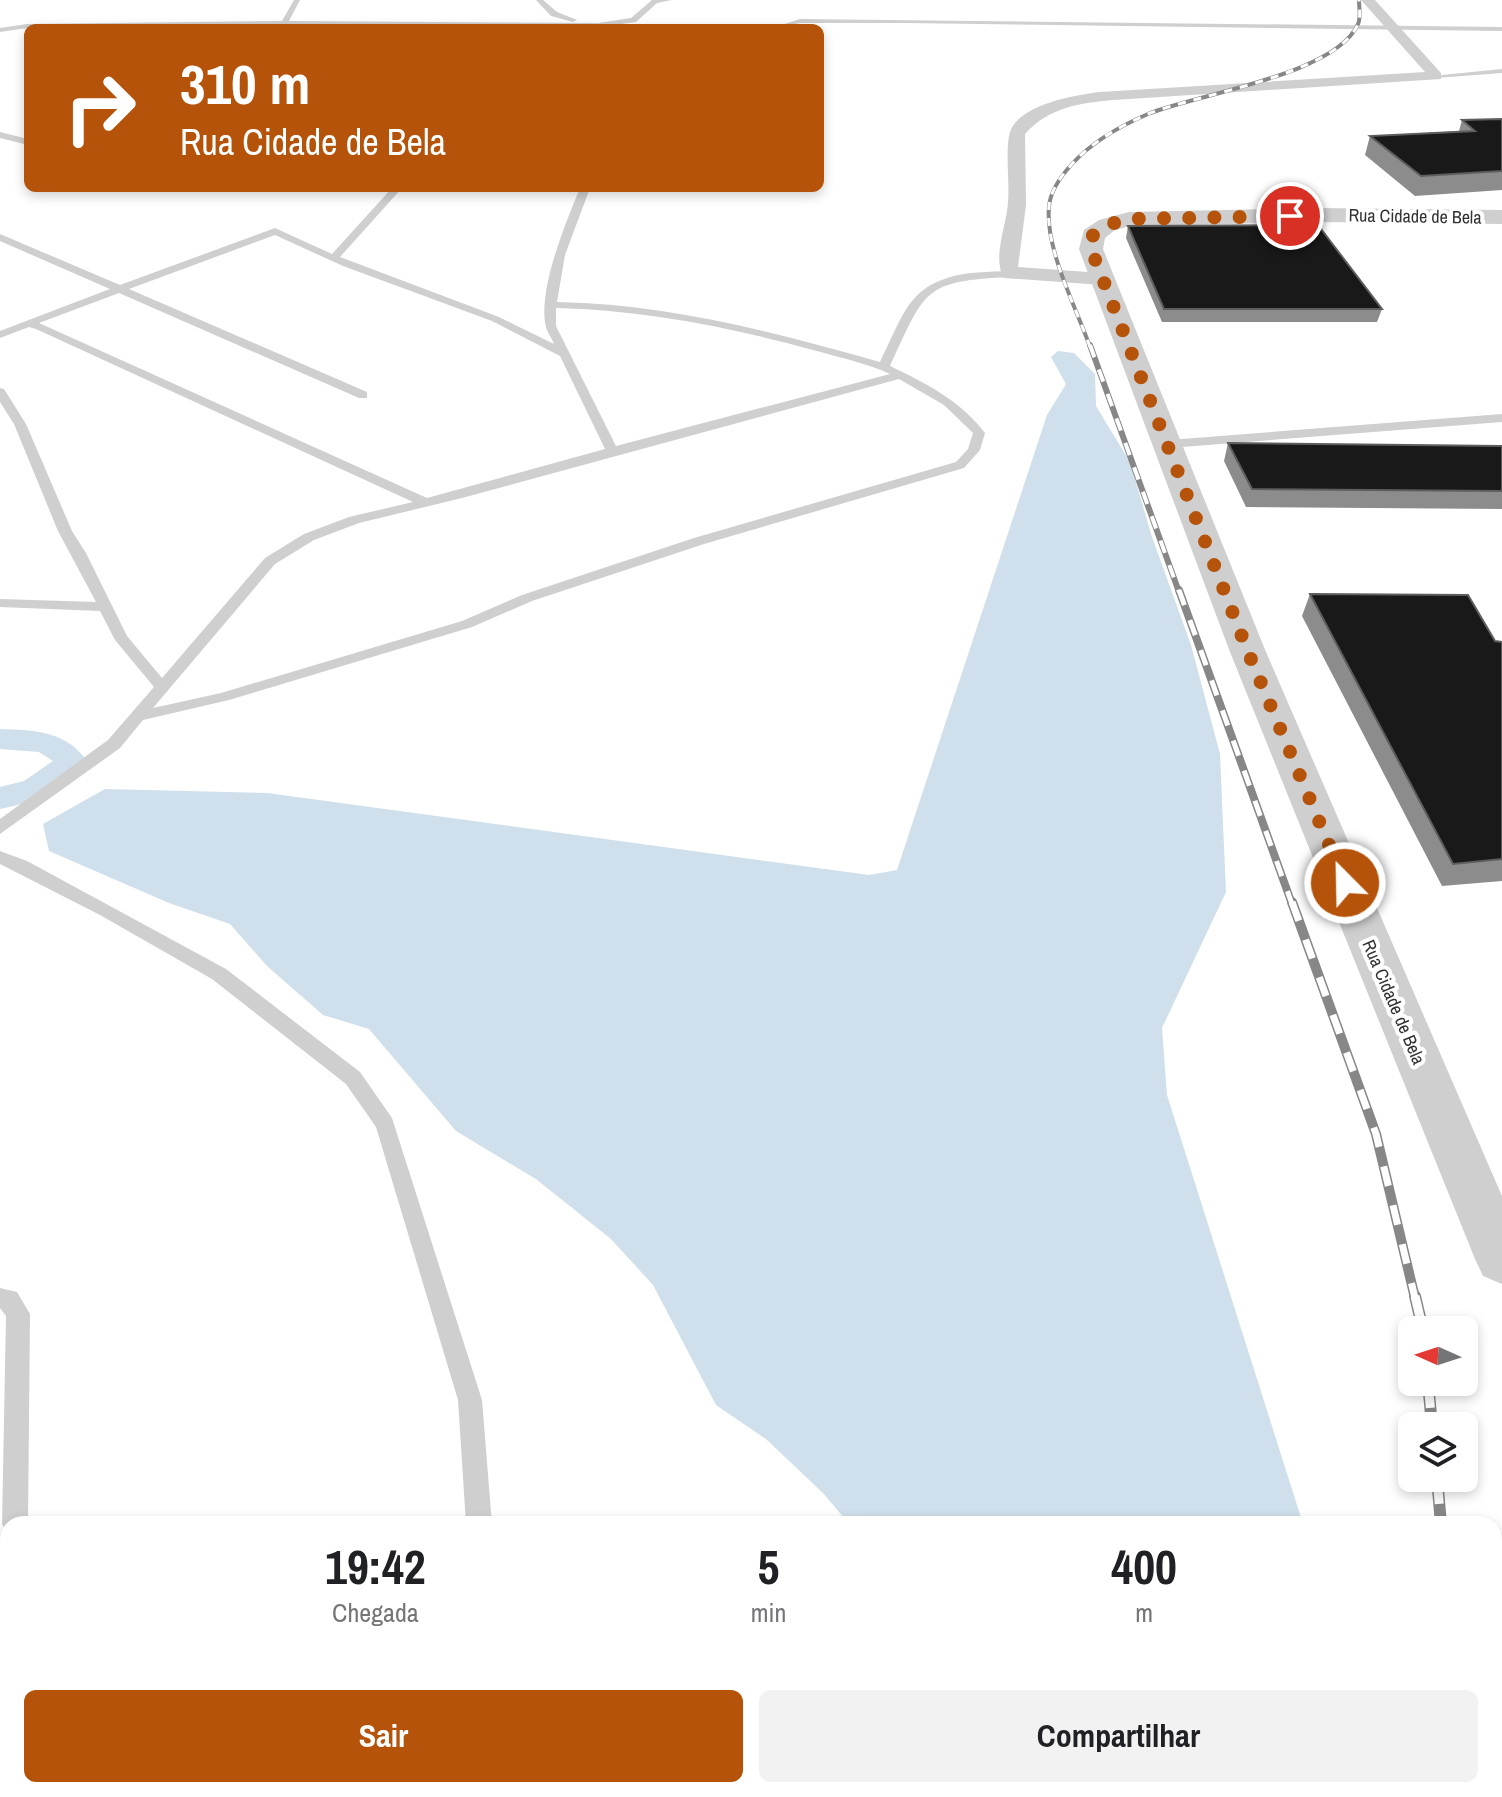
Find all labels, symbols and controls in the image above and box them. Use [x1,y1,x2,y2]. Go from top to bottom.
text: 310 m [180,46,310,121]
icon: right [48,56,152,160]
text: Rua Cidade de Bela [180,118,446,166]
pin [1256,182,1324,250]
icon: arrive [1268,194,1312,238]
street label: Rua Cidade de Bela [1348,202,1482,230]
position arrow [1303,841,1387,925]
street label: Rua Cidade de Bela [1357,936,1431,1068]
north arrow [1398,1316,1478,1396]
map controls [1398,1316,1478,1492]
button: layers [1398,1412,1478,1492]
text: 19:42 [325,1534,426,1599]
text: 5 [758,1534,779,1599]
text: 400 [1111,1534,1177,1599]
text: Chegada [332,1595,419,1630]
text: min [751,1595,786,1630]
text: m [1135,1595,1153,1630]
button: Sair [24,1690,743,1782]
button: Compartilhar [759,1690,1478,1782]

